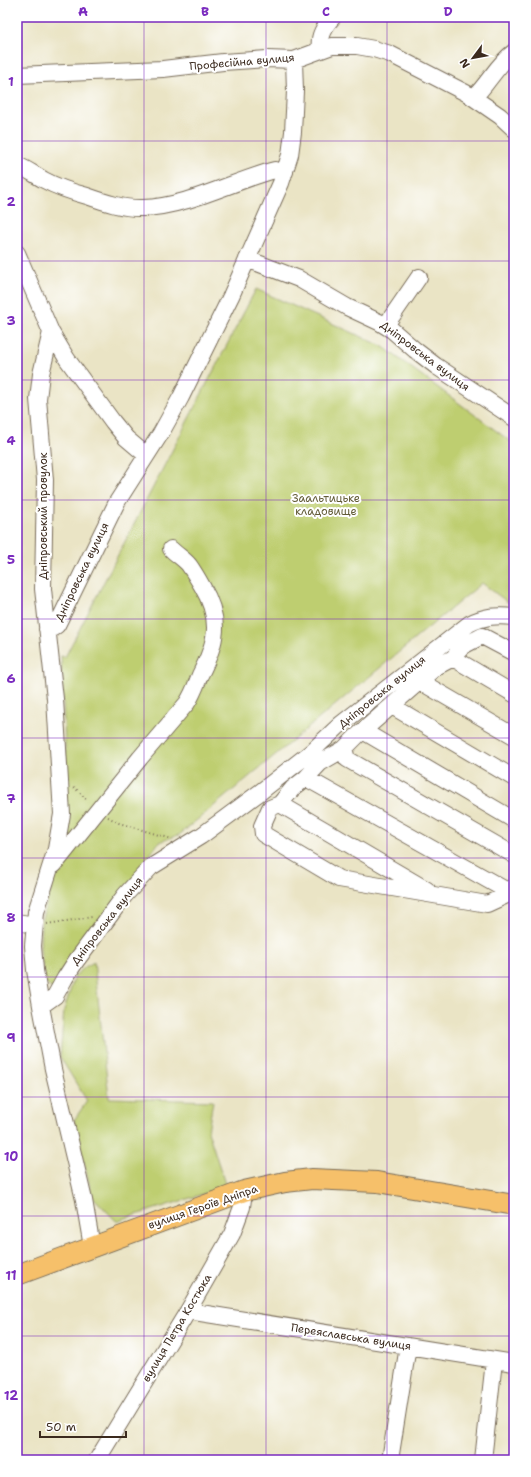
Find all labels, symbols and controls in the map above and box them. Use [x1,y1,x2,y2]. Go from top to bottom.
text: A [78,3,88,20]
text: B [201,3,209,20]
text: C [322,3,330,20]
text: D [443,3,453,20]
north arrow [453,38,493,78]
street label: Професійна вулиця [189,50,295,74]
text: N [456,55,474,71]
text: 1 [8,73,14,90]
text: 2 [6,193,16,210]
text: 3 [6,312,16,329]
street label: Дніпровська вулиця [377,317,473,395]
text: 4 [6,432,16,449]
street label: Дніпровський провулок [36,452,51,580]
park label: Заальтицьке кладовище [292,491,360,519]
street label: Дніпровська вулиця [52,520,112,624]
text: 5 [7,551,15,568]
street label: Дніпровська вулиця [335,652,429,732]
text: 6 [6,670,16,687]
text: 7 [6,790,16,807]
street label: Дніпровська вулиця [68,874,146,968]
text: 8 [6,909,16,926]
text: 9 [6,1029,16,1046]
text: 10 [4,1148,18,1165]
street label: вулиця Героїв Дніпра [146,1181,260,1233]
text: 11 [5,1267,17,1284]
street label: вулиця Петра Костюка [139,1271,215,1385]
street label: Переяславська вулиця [290,1320,412,1354]
text: 12 [4,1387,18,1404]
scale bar [40,1413,126,1439]
text: 50 m [46,1419,76,1435]

